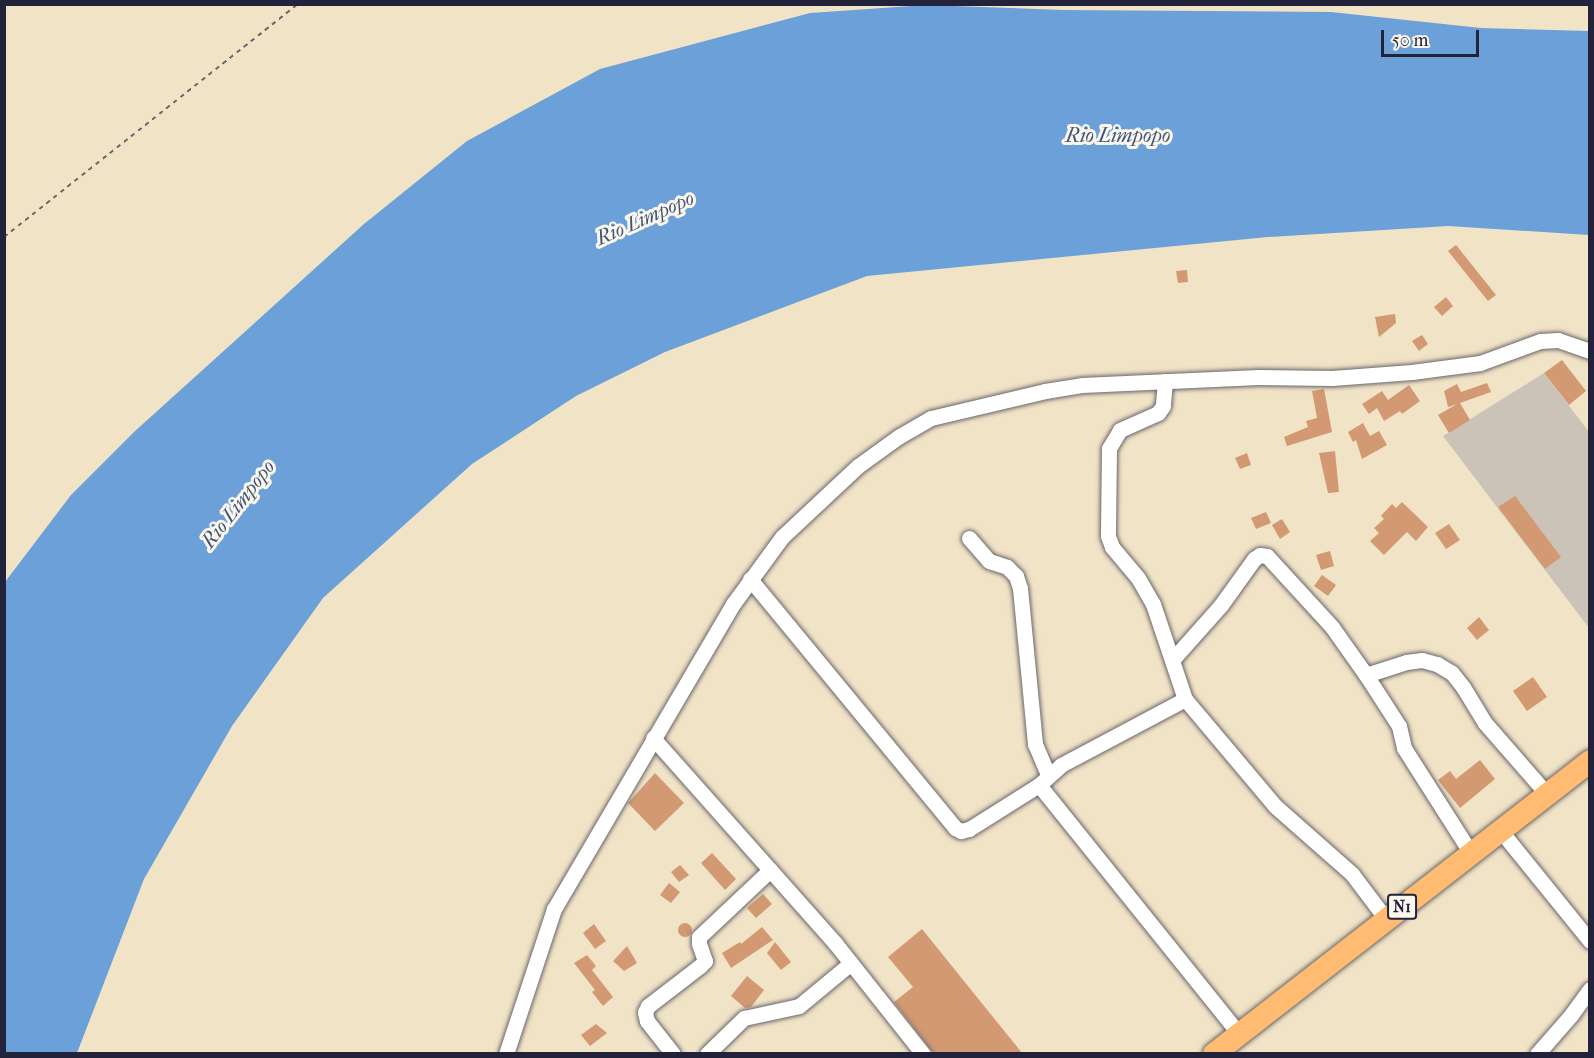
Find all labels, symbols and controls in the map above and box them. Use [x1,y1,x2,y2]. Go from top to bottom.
scale bar [1384,18,1482,56]
text: 50 m [1392,30,1428,51]
water label: Rio Limpopo [1066,123,1170,147]
water label: Rio Limpopo [592,186,698,250]
water label: Rio Limpopo [196,455,280,553]
road number: N1 [1387,894,1417,920]

